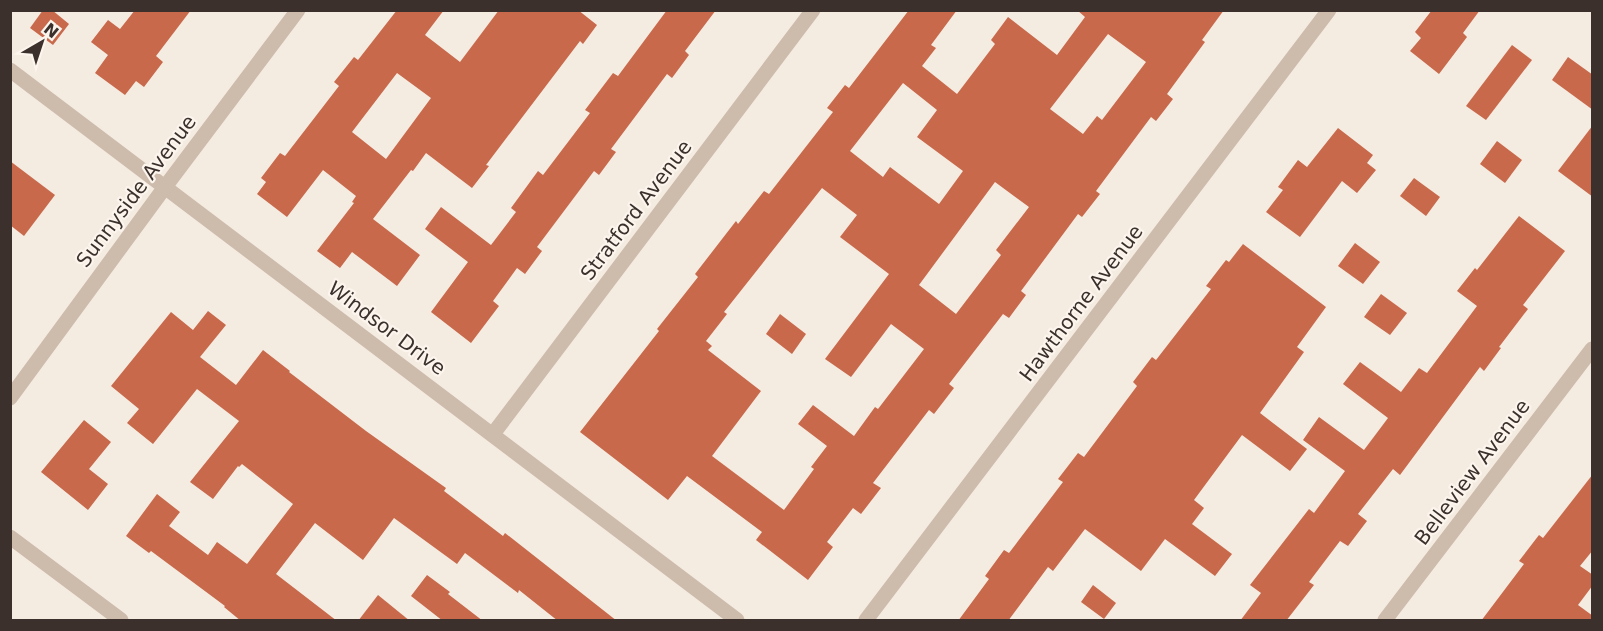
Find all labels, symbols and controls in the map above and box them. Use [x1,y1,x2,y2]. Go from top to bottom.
north arrow [12,12,72,72]
text: N [40,19,62,42]
street label: Sunnyside Avenue [71,110,201,272]
street label: Stratford Avenue [575,135,697,285]
street label: Hawthorne Avenue [1014,220,1148,386]
street label: Windsor Drive [324,276,450,380]
street label: Belleview Avenue [1409,394,1535,550]

